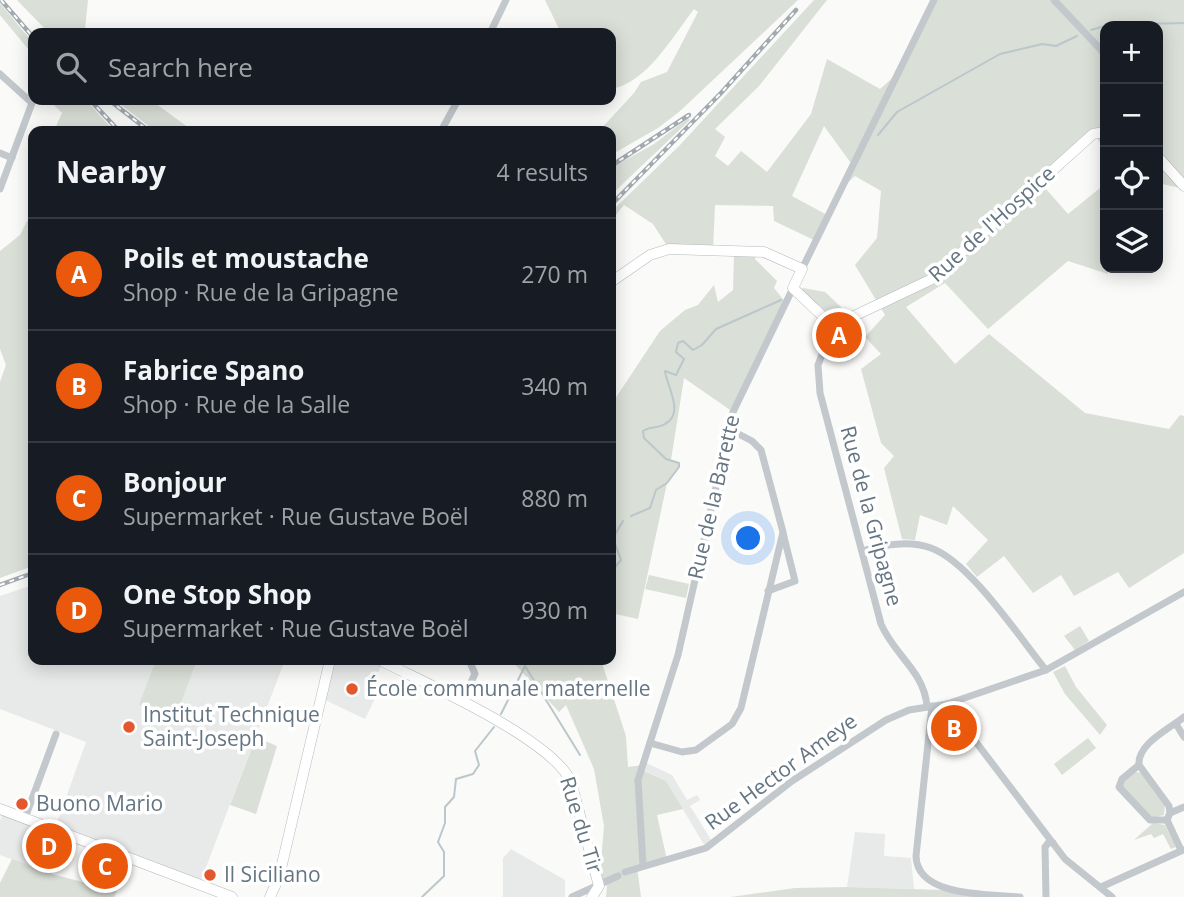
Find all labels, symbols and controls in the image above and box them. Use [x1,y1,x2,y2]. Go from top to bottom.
map controls [1100,21,1163,273]
button: + [1100,21,1163,84]
search box [28,28,616,105]
icon: search [52,48,90,86]
text: Search here [108,49,253,85]
button: − [1100,84,1163,147]
button: locate [1100,147,1163,210]
text: Nearby [56,151,166,192]
text: 4 results [497,156,588,188]
street label: Rue de l'Hospice [922,159,1061,288]
button: layers [1100,210,1163,273]
text: Poils et moustache [123,240,369,276]
text: A [71,258,87,290]
text: 270 m [521,258,588,290]
text: Shop · Rue de la Gripagne [123,276,399,308]
pin: A [816,309,862,361]
text: Fabrice Spano [123,352,304,388]
text: B [71,370,87,402]
text: 340 m [521,370,588,402]
text: Shop · Rue de la Salle [123,388,350,420]
street label: Rue de la Barette [680,412,746,582]
street label: Rue de la Gripagne [834,423,909,609]
text: Bonjour [123,464,227,500]
text: C [72,482,86,514]
text: 880 m [521,482,588,514]
text: Supermarket · Rue Gustave Boël [123,500,469,532]
your location [731,521,765,555]
text: One Stop Shop [123,576,312,612]
text: D [70,594,88,626]
text: 930 m [521,594,588,626]
text: Supermarket · Rue Gustave Boël [123,612,469,644]
place label: École communale maternelle [366,674,651,702]
marker: École communale maternelle [344,681,360,697]
place label: Institut Technique Saint-Joseph [143,700,320,752]
pin: B [931,702,977,754]
street label: Rue Hector Ameye [699,707,862,836]
marker: Institut Technique Saint-Joseph [121,719,137,735]
street label: Rue du Tir [554,773,610,877]
place label: Buono Mario [36,789,163,817]
marker: Buono Mario [14,796,30,812]
pin: D [26,820,72,872]
pin: C [82,840,128,892]
place label: Il Siciliano [224,860,321,888]
marker: Il Siciliano [202,867,218,883]

